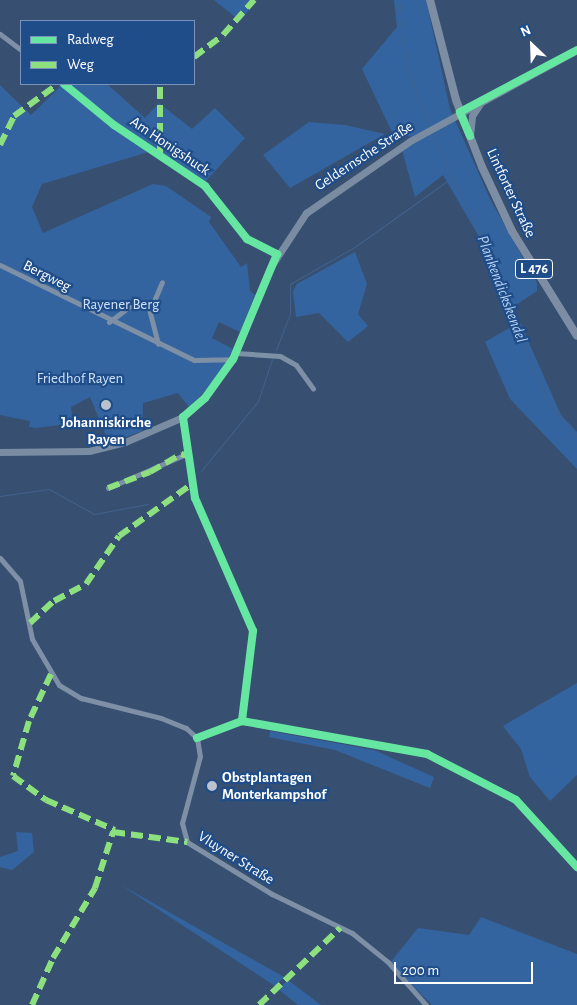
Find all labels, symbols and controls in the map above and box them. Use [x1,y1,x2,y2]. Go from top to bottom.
legend [20,20,195,85]
north arrow [507,20,557,70]
text: N [519,23,533,40]
text: Radweg [67,32,114,47]
text: Weg [67,57,94,72]
street label: Am Honigshuck [127,113,213,179]
street label: Geldernsche Straße [311,117,417,195]
street label: Lintforter Straße [483,146,539,240]
water label: Plankendickskendel [473,233,531,345]
street label: Bergweg [20,256,74,296]
road number: L 476 [514,258,554,280]
park label: Rayener Berg [83,296,159,314]
park label: Friedhof Rayen [37,370,123,388]
marker: Johanniskirche Rayen [100,399,112,411]
place label: Johanniskirche Rayen [61,413,151,448]
place label: Obstplantagen Monterkampshof [222,768,326,803]
marker: Obstplantagen Monterkampshof [206,780,218,792]
street label: Vluyner Straße [195,827,277,889]
scale bar [397,952,536,984]
text: 200 m [402,963,439,978]

